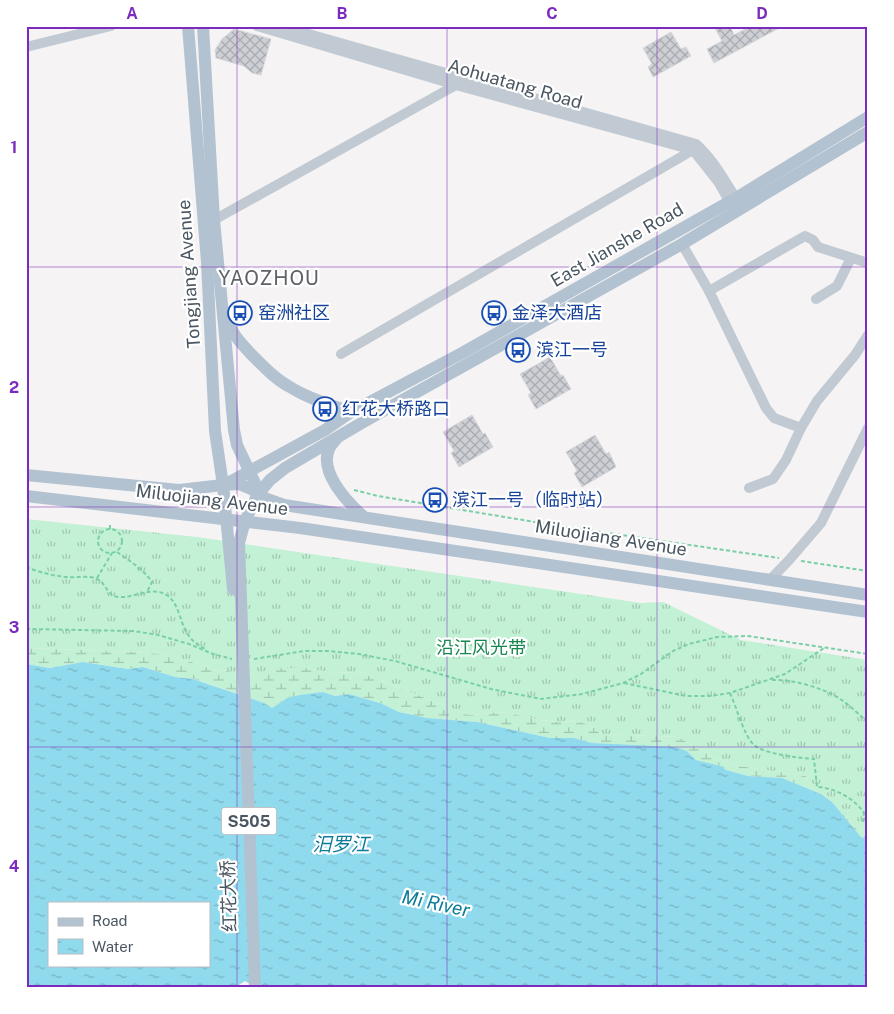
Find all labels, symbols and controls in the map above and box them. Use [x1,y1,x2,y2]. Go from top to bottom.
text: A [126,4,138,23]
text: B [337,4,348,23]
text: C [546,4,558,23]
text: D [756,4,768,23]
street label: Aohuatang Road [446,54,585,113]
text: 1 [11,138,17,157]
street label: East Jianshe Road [547,198,687,291]
street label: Tongjiang Avenue [173,199,204,349]
district label: YAOZHOU [218,266,320,290]
bus stop icon: 窑洲社区 [227,300,253,326]
bus stop icon: 金泽大酒店 [481,300,507,326]
place label: 窑洲社区 [258,302,330,323]
place label: 金泽大酒店 [512,302,602,323]
bus stop icon: 滨江一号 [505,337,531,363]
place label: 滨江一号 [536,339,608,360]
text: 2 [9,378,19,397]
bus stop icon: 红花大桥路口 [312,396,338,422]
place label: 红花大桥路口 [342,398,450,419]
street label: Miluojiang Avenue [135,480,289,519]
bus stop icon: 滨江一号（临时站） [422,487,448,513]
place label: 滨江一号（临时站） [452,489,614,510]
street label: Miluojiang Avenue [534,515,688,560]
text: 3 [9,618,19,637]
park label: 沿江风光带 [436,637,526,658]
road number: S505 [222,808,276,834]
water label: 汨罗江 [312,833,371,855]
text: 4 [9,857,20,876]
street label: 红花大桥 [217,860,240,932]
water label: Mi River [400,885,473,921]
legend [48,902,210,966]
text: Road [92,912,128,929]
text: Water [92,938,134,955]

